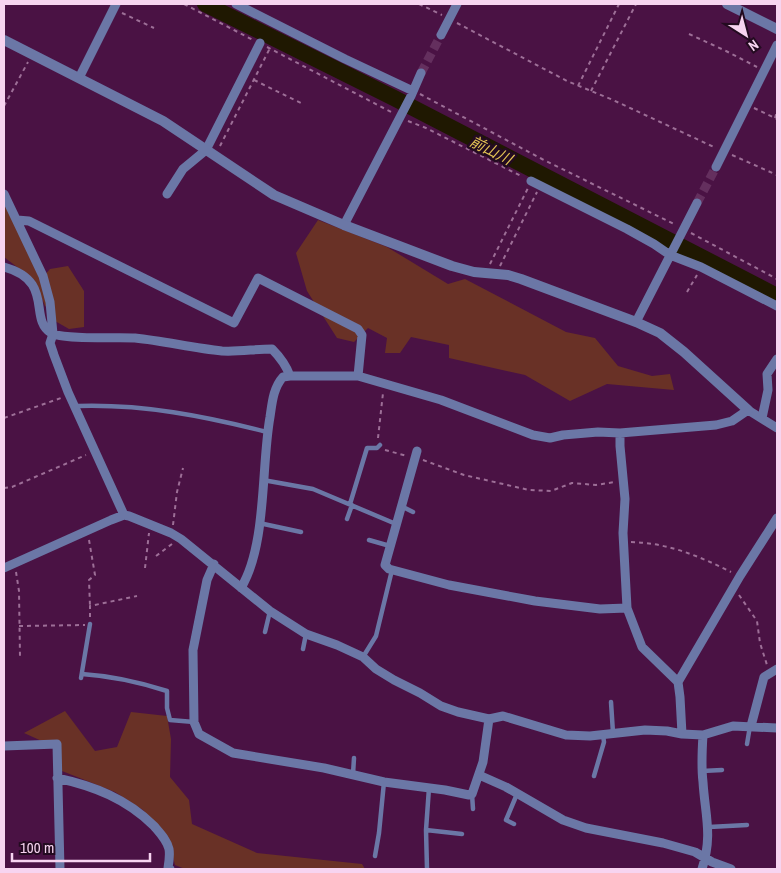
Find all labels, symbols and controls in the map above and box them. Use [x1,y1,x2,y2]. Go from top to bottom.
north arrow [721,10,771,60]
text: N [745,36,762,55]
water label: 前山川 [466,130,518,170]
scale bar [12,830,150,862]
text: 100 m [20,837,54,858]

